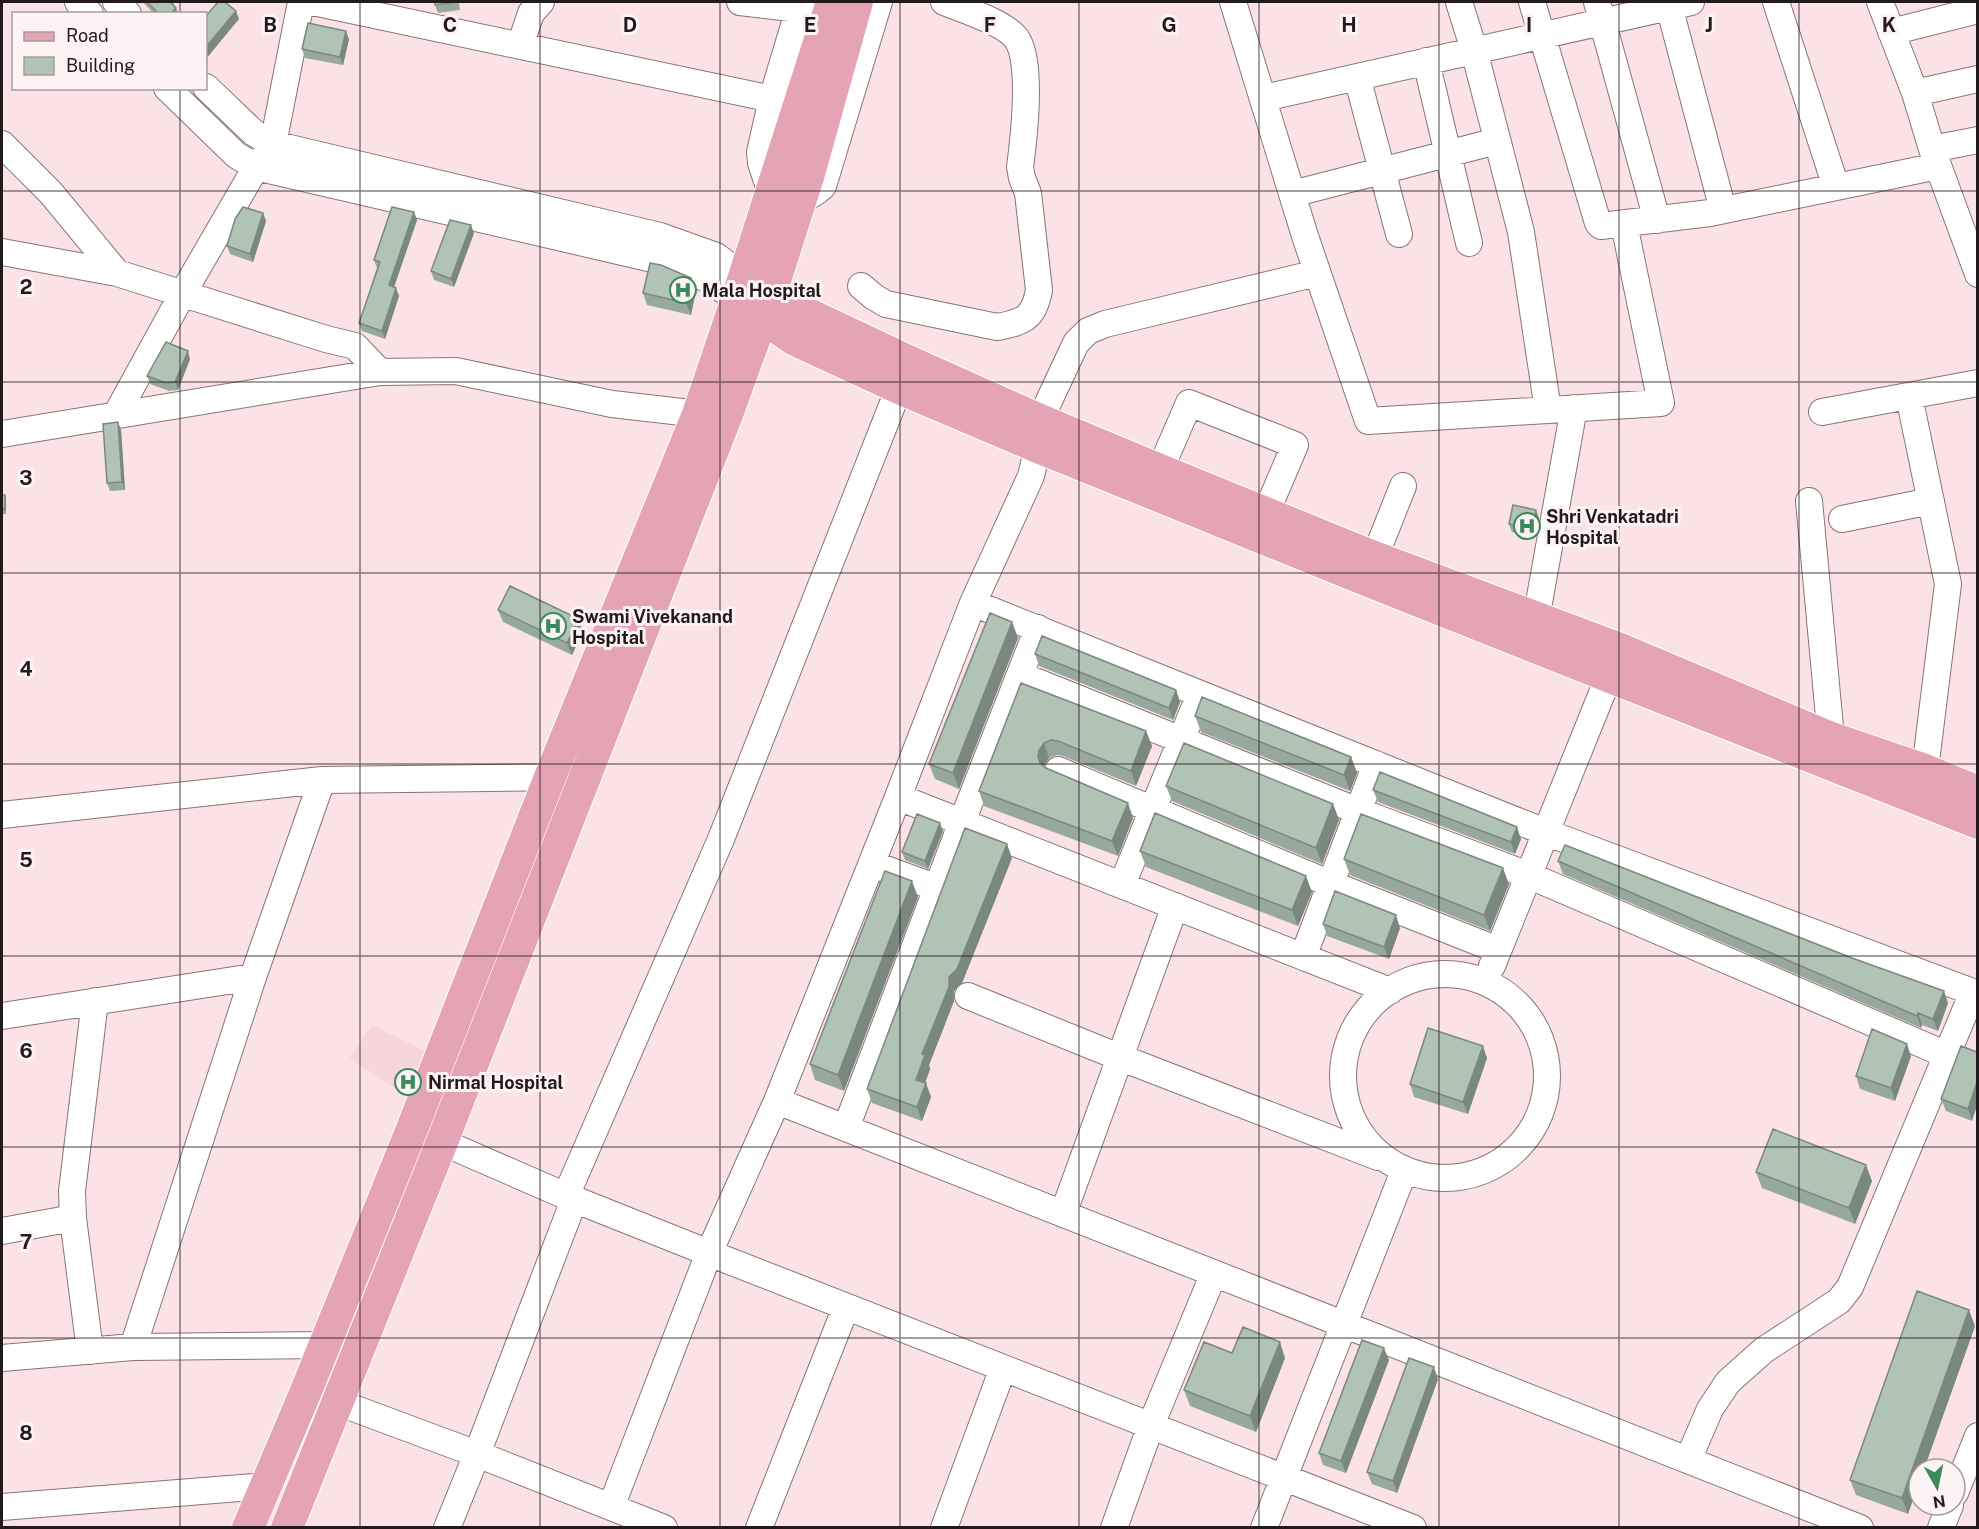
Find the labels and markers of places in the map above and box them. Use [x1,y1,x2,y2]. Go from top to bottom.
hospital icon: Mala Hospital [668,275,698,305]
place label: Mala Hospital [702,280,822,301]
place label: Shri Venkatadri Hospital [1546,506,1679,548]
hospital icon: Shri Venkatadri Hospital [1512,511,1542,541]
place label: Swami Vivekanand Hospital [572,606,733,648]
hospital icon: Swami Vivekanand Hospital [538,611,568,641]
hospital icon: Nirmal Hospital [393,1067,423,1097]
place label: Nirmal Hospital [428,1072,563,1093]

